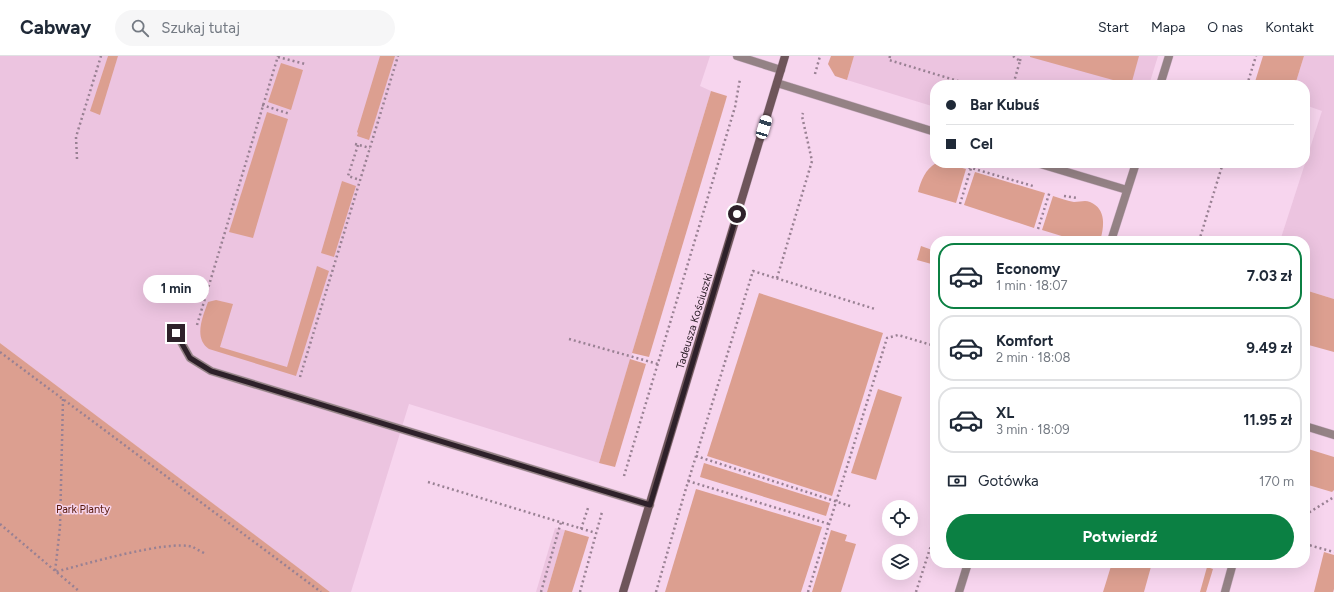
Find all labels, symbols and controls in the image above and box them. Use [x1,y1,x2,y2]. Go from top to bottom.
search box [115,10,395,46]
text: Cabway [20,16,91,39]
icon: search [129,17,151,39]
text: Szukaj tutaj [161,19,240,37]
text: Start [1098,19,1129,36]
text: Mapa [1151,19,1185,36]
text: O nas [1207,19,1243,36]
text: Kontakt [1265,19,1314,36]
text: Bar Kubuś [970,96,1040,114]
car [755,114,773,140]
text: Cel [970,135,993,153]
route start [728,205,746,223]
icon: car [948,258,984,294]
text: Economy [996,260,1061,278]
text: 7.03 zł [1247,267,1292,285]
street label: Tadeusza Kościuszki [674,272,715,371]
callout: 1 min [143,275,209,303]
text: 1 min · 18:07 [996,278,1068,293]
text: 1 min [161,281,191,296]
route end [167,324,185,342]
icon: car [948,330,984,366]
text: Komfort [996,332,1053,350]
text: 9.49 zł [1246,339,1292,357]
text: 2 min · 18:08 [996,350,1071,365]
icon: car [948,402,984,438]
text: XL [996,404,1014,422]
text: 11.95 zł [1243,411,1292,429]
text: 3 min · 18:09 [996,422,1070,437]
icon: cash [946,470,968,492]
text: Gotówka [978,472,1039,490]
text: 170 m [1259,474,1294,489]
map controls [882,500,918,580]
button: locate [882,500,918,536]
park label: Park Planty [56,503,110,516]
button: Potwierdź [946,514,1294,560]
button: layers [882,544,918,580]

